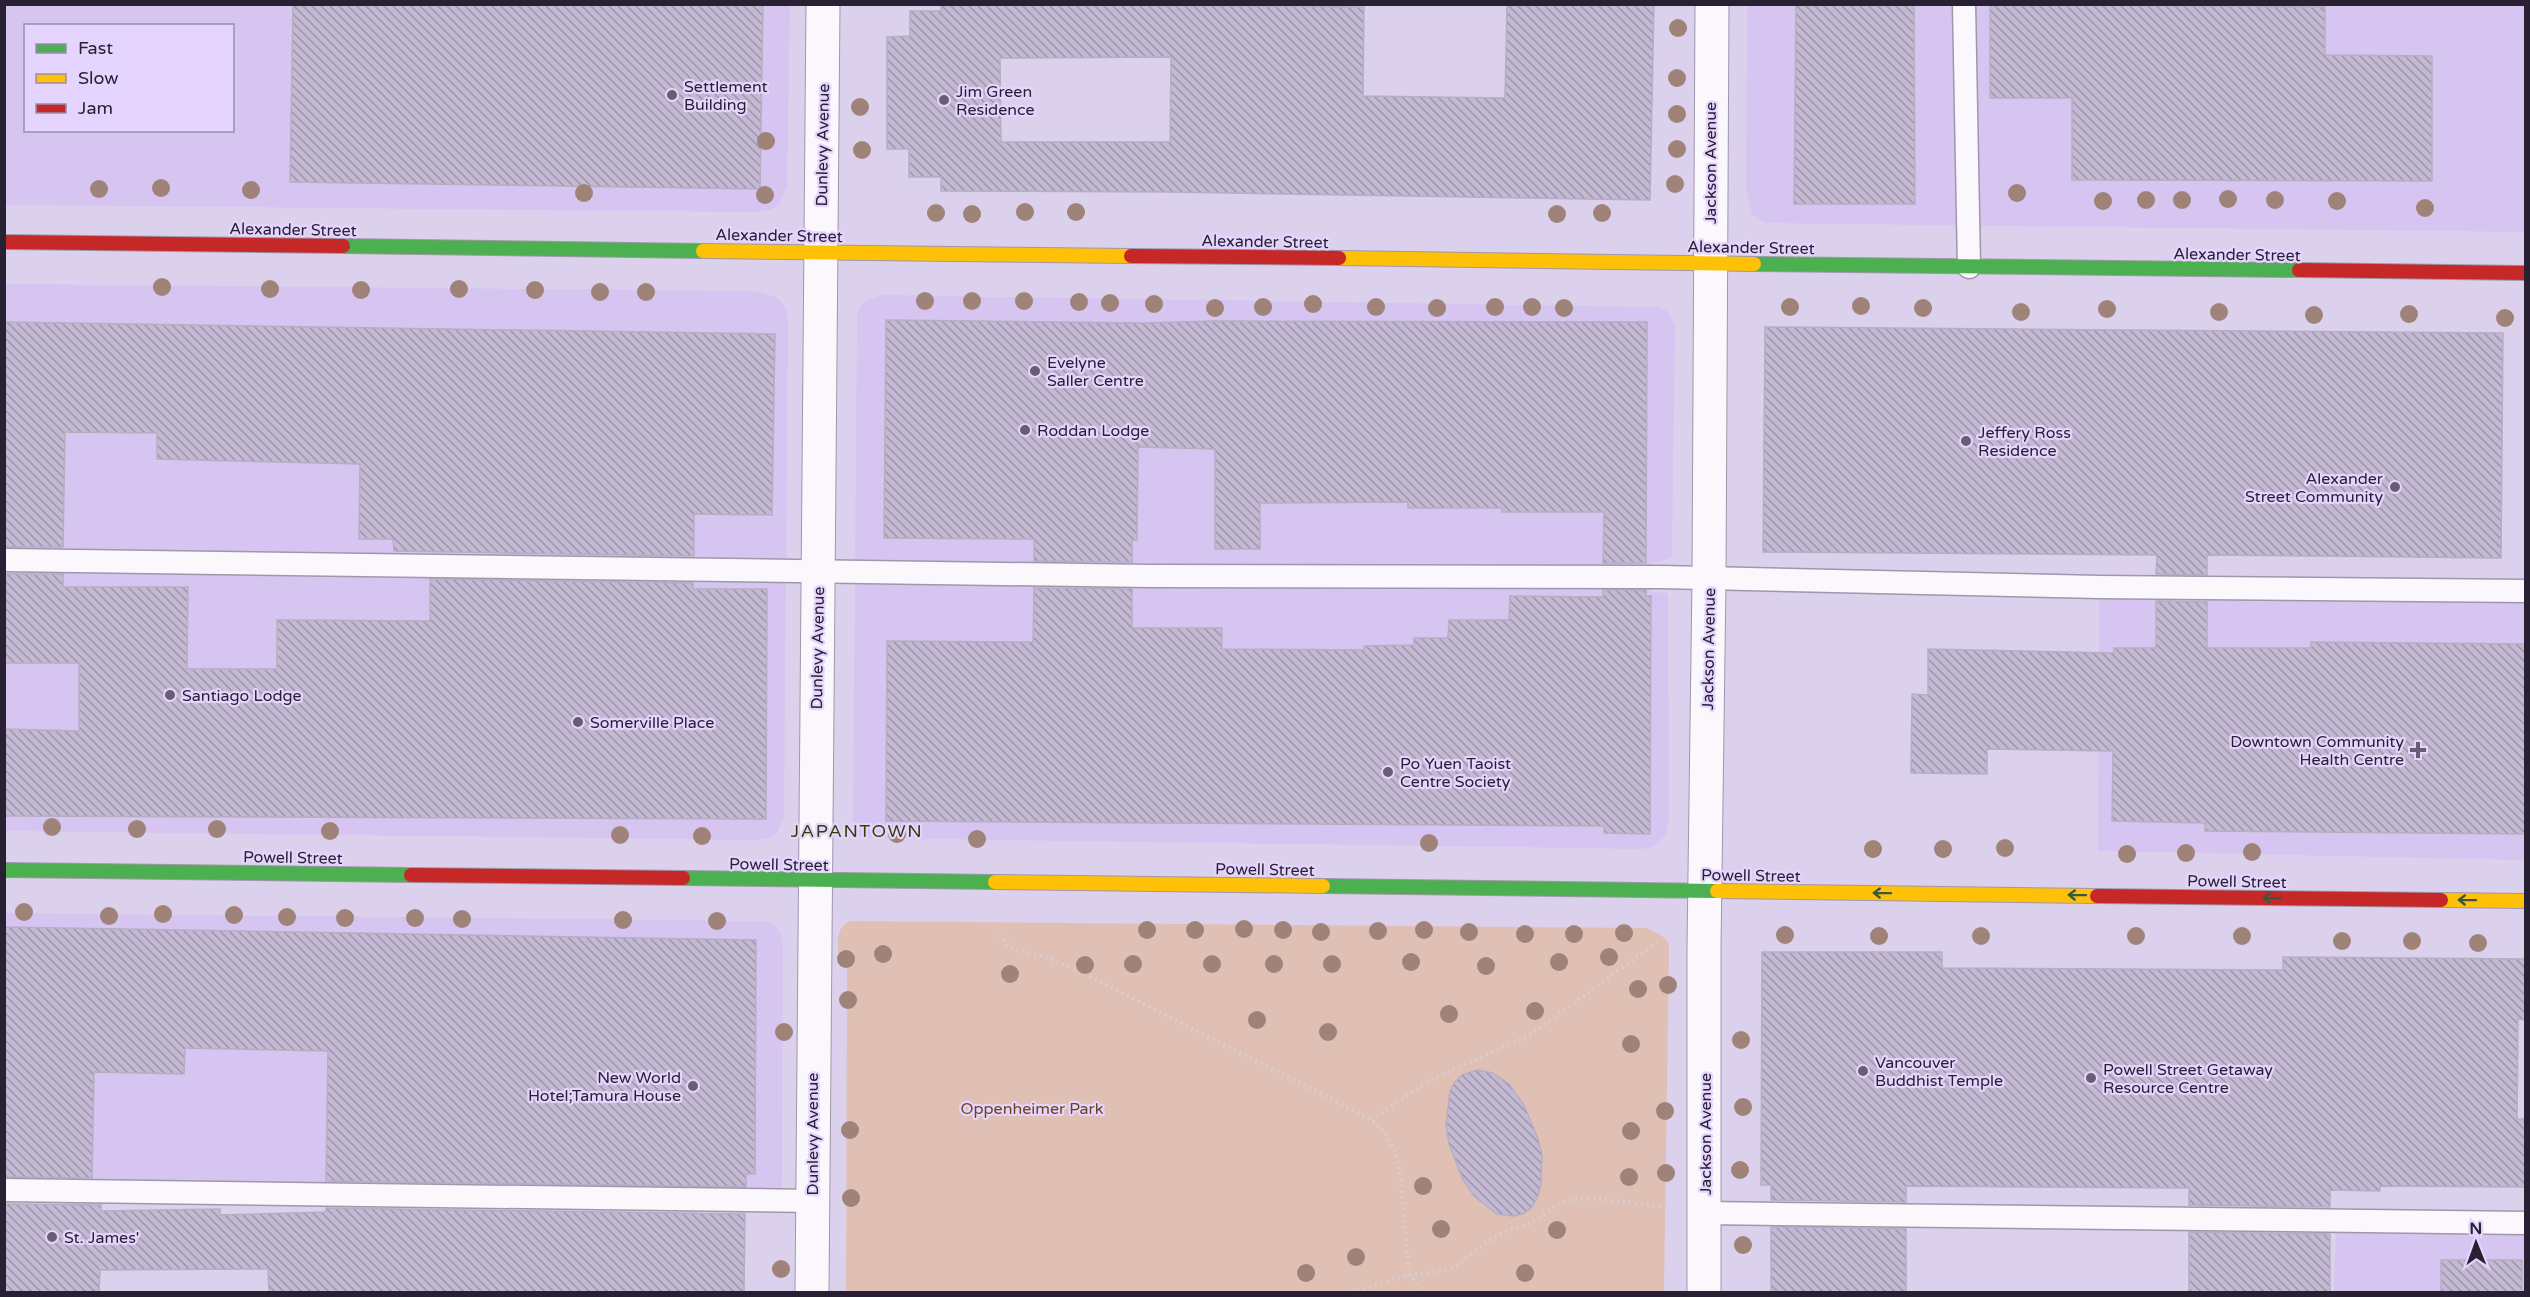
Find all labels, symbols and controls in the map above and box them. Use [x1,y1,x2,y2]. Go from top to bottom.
legend [24,24,234,132]
text: Fast [78,37,113,59]
text: Slow [78,67,119,89]
place label: Settlement Building [684,77,768,115]
place label: Jim Green Residence [956,82,1035,120]
street label: Dunlevy Avenue [812,83,834,207]
marker: Settlement Building [665,88,679,102]
marker: Jim Green Residence [937,93,951,107]
text: Jam [78,97,113,119]
street label: Jackson Avenue [1701,102,1721,224]
street label: Alexander Street [229,219,357,241]
street label: Alexander Street [715,225,843,247]
street label: Alexander Street [1201,231,1329,253]
street label: Alexander Street [1687,237,1815,259]
street label: Alexander Street [2173,244,2301,266]
place label: Evelyne Saller Centre [1047,353,1144,391]
marker: Evelyne Saller Centre [1028,364,1042,378]
place label: Roddan Lodge [1037,421,1149,441]
marker: Roddan Lodge [1018,423,1032,437]
place label: Jeffery Ross Residence [1978,423,2071,461]
marker: Jeffery Ross Residence [1959,434,1973,448]
place label: Alexander Street Community [2245,469,2384,507]
marker: Alexander Street Community [2388,480,2402,494]
street label: Dunlevy Avenue [807,586,829,710]
street label: Jackson Avenue [1698,588,1720,710]
place label: Santiago Lodge [182,686,302,706]
marker: Santiago Lodge [163,688,177,702]
place label: Somerville Place [590,713,714,733]
marker: Somerville Place [571,715,585,729]
place label: Downtown Community Health Centre [2230,732,2404,770]
marker: Downtown Community Health Centre [2409,741,2427,759]
place label: Po Yuen Taoist Centre Society [1400,754,1511,792]
marker: Po Yuen Taoist Centre Society [1381,765,1395,779]
district label: JAPANTOWN [791,820,923,842]
street label: Powell Street [243,847,343,869]
street label: Powell Street [729,854,829,876]
street label: Powell Street [1215,859,1315,881]
street label: Powell Street [1701,865,1801,887]
street label: Powell Street [2187,871,2287,893]
one-way arrow [1873,887,1893,899]
one-way arrow [2068,890,2088,901]
one-way arrow [2263,892,2283,904]
one-way arrow [2458,894,2478,906]
place label: Vancouver Buddhist Temple [1875,1053,2003,1091]
place label: Powell Street Getaway Resource Centre [2103,1060,2273,1098]
marker: Vancouver Buddhist Temple [1856,1064,1870,1078]
place label: New World Hotel;Tamura House [528,1068,681,1106]
marker: Powell Street Getaway Resource Centre [2084,1071,2098,1085]
street label: Dunlevy Avenue [803,1073,823,1195]
street label: Jackson Avenue [1696,1073,1716,1195]
marker: New World Hotel;Tamura House [686,1079,700,1093]
park label: Oppenheimer Park [961,1099,1104,1119]
north arrow [2446,1213,2506,1273]
text: N [2469,1219,2482,1239]
place label: St. James' [64,1228,139,1248]
marker: St. James' [45,1230,59,1244]

